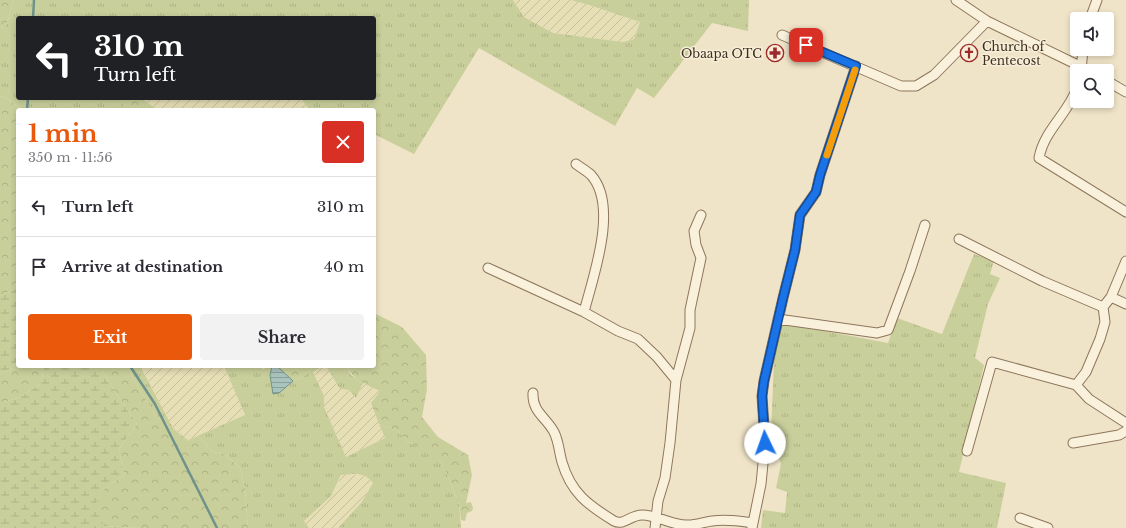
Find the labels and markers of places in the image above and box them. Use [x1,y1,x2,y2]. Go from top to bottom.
pin [789,28,823,62]
place label: Church of Pentecost [982,39,1046,68]
pharmacy icon: Obaapa OTC [765,43,785,63]
church icon: Church of Pentecost [959,43,979,63]
place label: Obaapa OTC [681,46,762,61]

